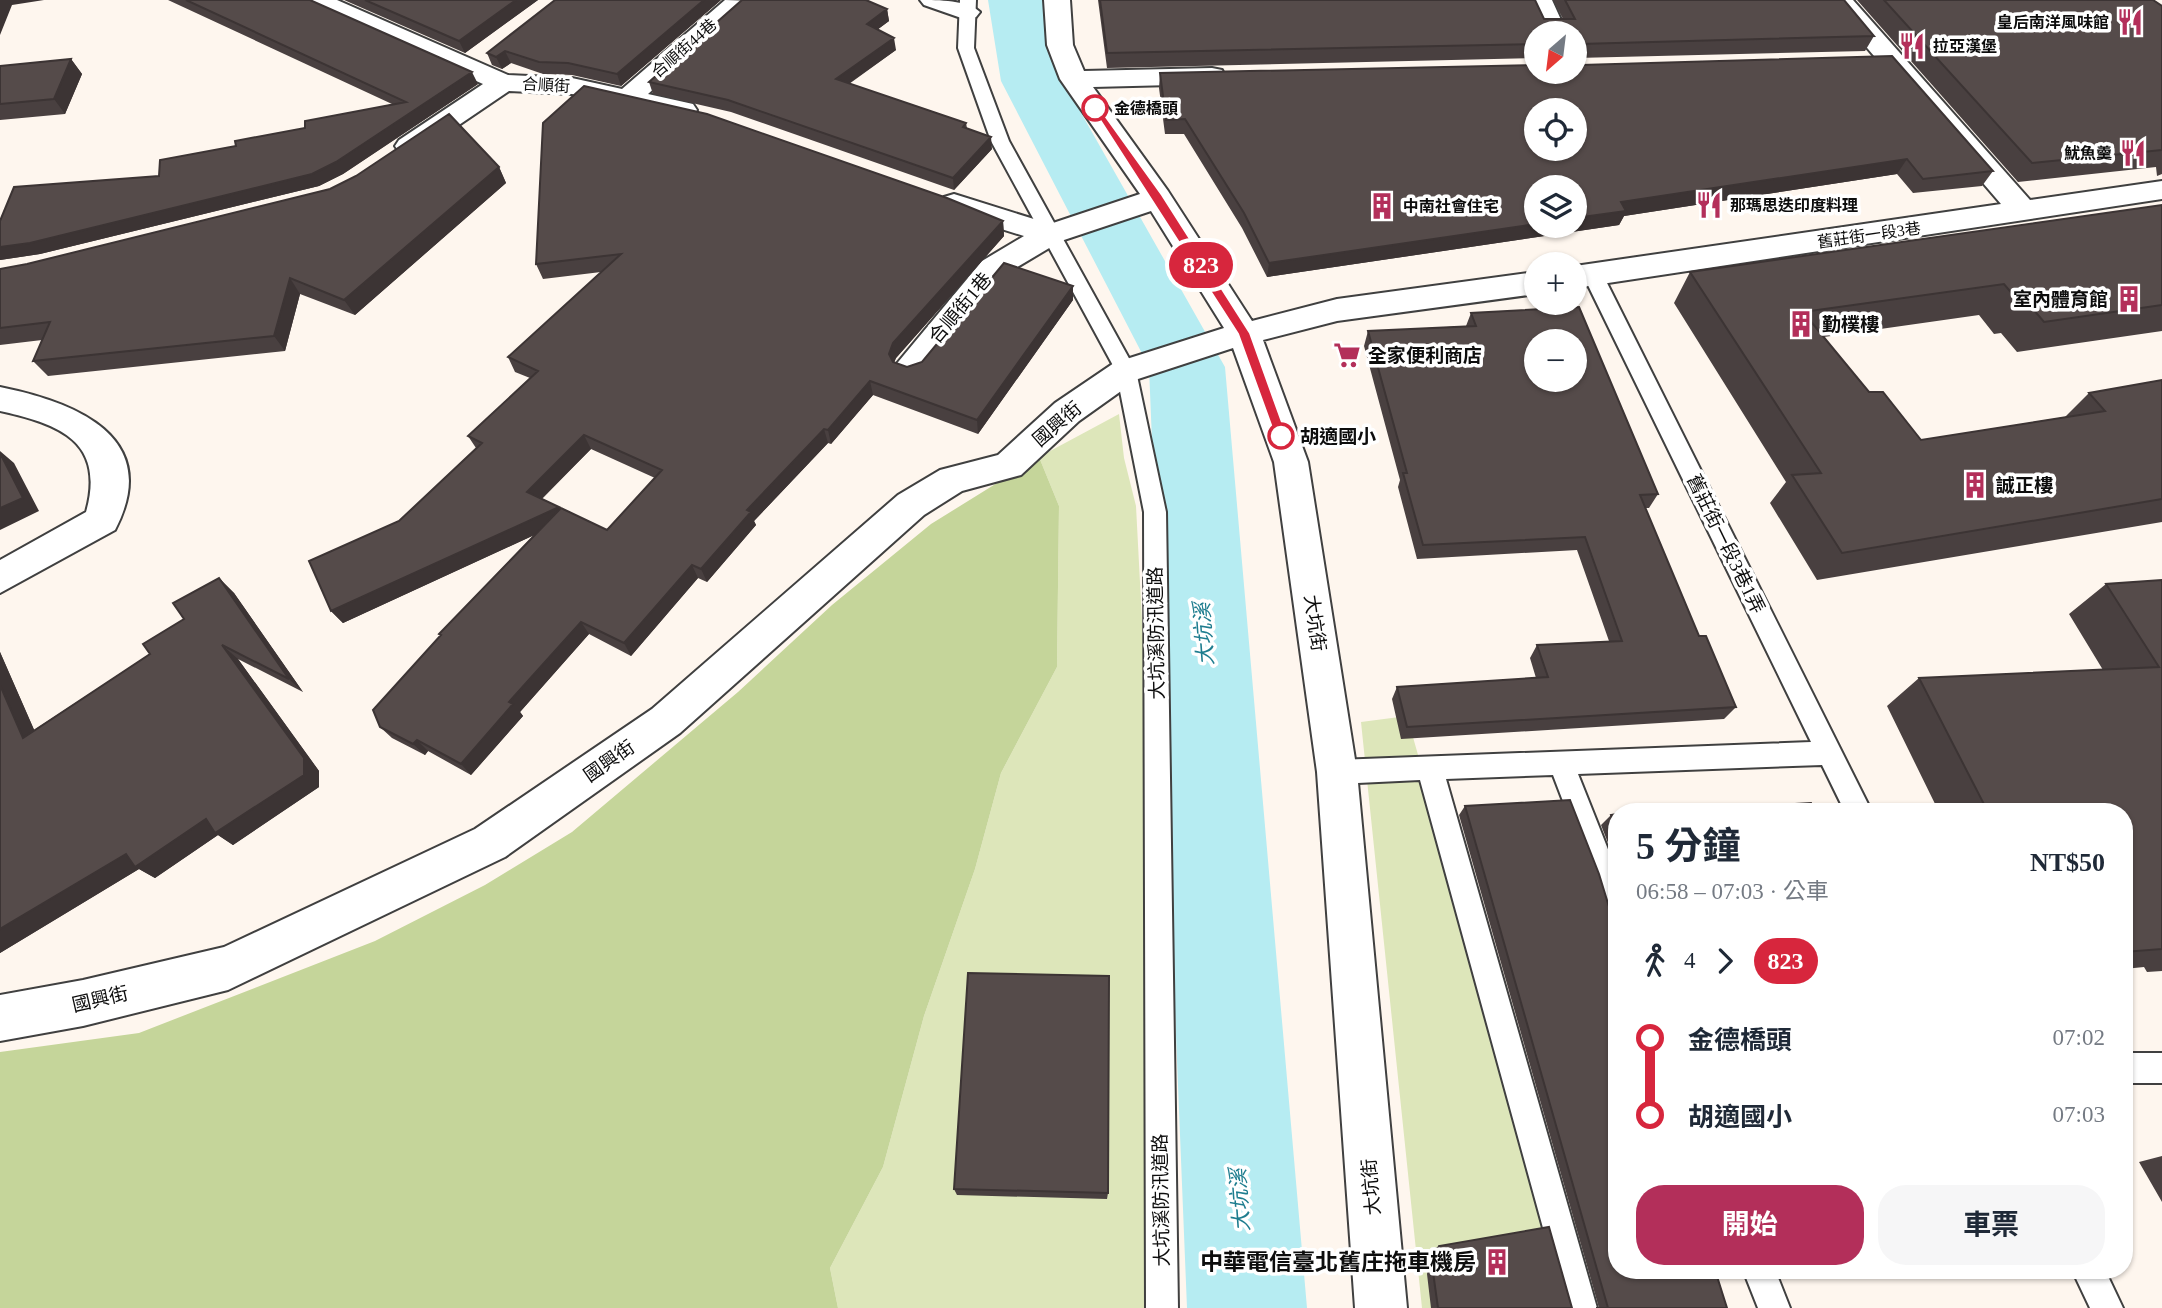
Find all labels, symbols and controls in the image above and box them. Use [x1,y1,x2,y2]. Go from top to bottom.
restaurant icon: 皇后南洋風味館 [2115,7,2145,37]
place label: 皇后南洋風味館 [1997,13,2109,31]
street label: 合順街44巷 [648,15,720,81]
north arrow [1524,21,1587,84]
map controls [1524,21,1587,392]
restaurant icon: 拉亞漢堡 [1897,31,1927,61]
place label: 拉亞漢堡 [1933,37,1997,55]
street label: 合順街 [522,75,570,95]
marker: 金德橋頭 [1082,95,1108,121]
button: locate [1524,98,1587,161]
place label: 金德橋頭 [1114,99,1178,117]
restaurant icon: 魷魚羹 [2118,138,2148,168]
place label: 魷魚羹 [2064,144,2112,162]
button: layers [1524,175,1587,238]
restaurant icon: 那瑪思迭印度料理 [1694,190,1724,220]
building icon: 中南社會住宅 [1367,191,1397,221]
place label: 那瑪思迭印度料理 [1730,196,1858,214]
place label: 中南社會住宅 [1403,197,1499,215]
street label: 舊莊街一段3巷 [1816,219,1922,251]
line badge: 823 [1161,242,1241,288]
text: 823 [1183,252,1219,278]
button: + [1524,252,1587,315]
street label: 合順街1巷 [924,268,996,348]
building icon: 室內體育館 [2114,284,2144,314]
place label: 室內體育館 [2013,289,2108,310]
building icon: 勤樸樓 [1786,309,1816,339]
place label: 勤樸樓 [1822,314,1879,335]
button: − [1524,329,1587,392]
supermarket icon: 全家便利商店 [1332,340,1362,370]
place label: 全家便利商店 [1368,345,1482,366]
street label: 國興街 [1029,397,1085,451]
marker: 胡適國小 [1268,423,1294,449]
place label: 胡適國小 [1300,426,1376,447]
building icon: 誠正樓 [1960,470,1990,500]
street label: 舊莊街一段3巷1弄 [1683,471,1769,617]
place label: 誠正樓 [1996,475,2053,496]
street label: 大坑溪防汛道路 [1144,566,1168,700]
street label: 大坑街 [1301,593,1329,653]
water label: 大坑溪 [1190,599,1218,666]
street label: 國興街 [580,736,638,786]
text: 5 分鐘 [1636,825,1741,867]
text: NT$50 [2030,848,2105,877]
text: 06:58 – 07:03 · 公車 [1636,879,1829,904]
icon: walk [1636,942,1674,980]
icon: forward [1706,942,1744,980]
text: 4 [1684,948,1696,973]
text: 823 [1768,948,1804,974]
street label: 國興街 [70,982,130,1016]
text: 07:02 [2053,1025,2105,1050]
text: 金德橋頭 [1688,1026,1792,1055]
text: 07:03 [2053,1102,2105,1127]
text: 胡適國小 [1688,1103,1792,1132]
street label: 大坑溪防汛道路 [1149,1133,1173,1267]
street label: 大坑街 [1358,1158,1384,1216]
water label: 大坑溪 [1226,1165,1254,1232]
button: 開始 [1636,1185,1864,1265]
button: 車票 [1878,1185,2105,1265]
building icon: 中華電信臺北舊庄拖車機房 [1482,1247,1512,1277]
place label: 中華電信臺北舊庄拖車機房 [1200,1250,1476,1275]

